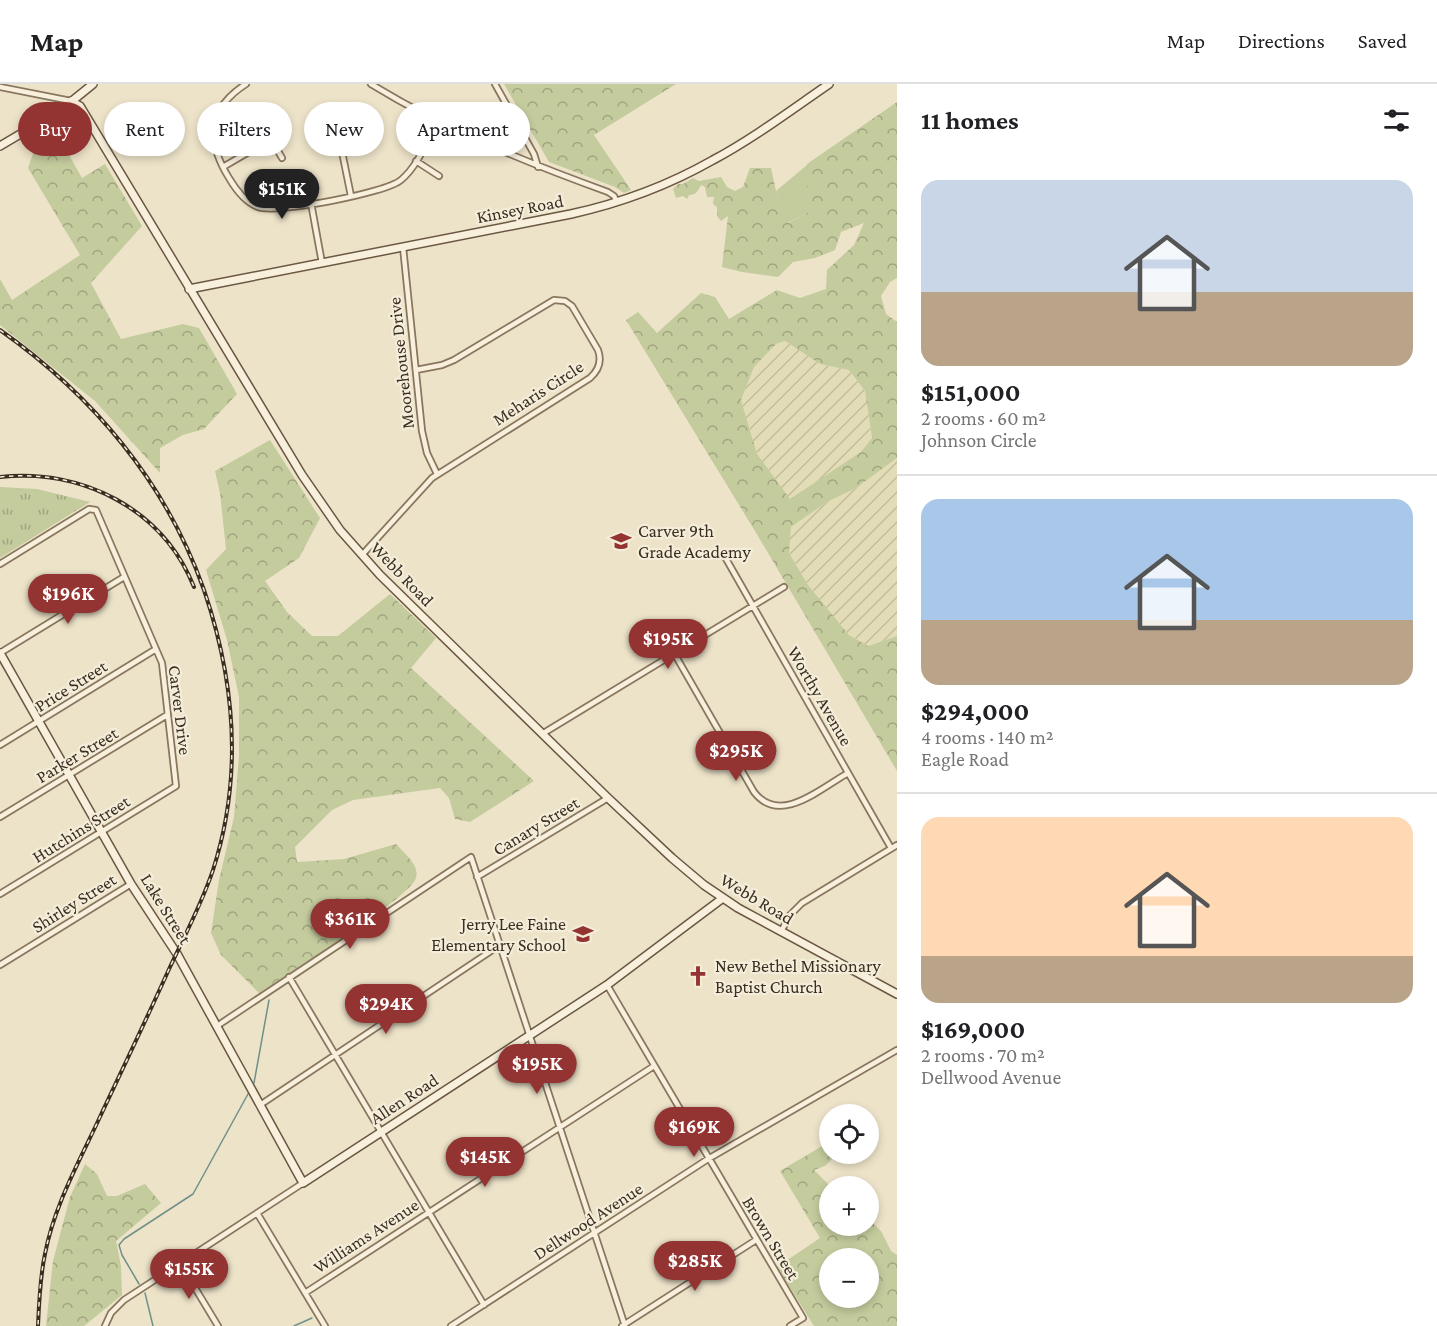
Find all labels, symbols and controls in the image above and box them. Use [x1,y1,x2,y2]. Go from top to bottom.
text: Map [30,26,83,57]
text: Map [1167,29,1205,53]
text: Directions [1238,29,1325,53]
text: Saved [1358,29,1407,53]
chip: Buy [18,102,92,156]
chip: Rent [104,102,185,156]
chip: Filters [197,102,292,156]
chip: New [304,102,384,156]
chip: Apartment [396,102,530,156]
icon: filters [1380,104,1413,137]
text: 11 homes [921,106,1019,135]
pin: $151K [240,169,324,220]
text: $151K [258,177,306,199]
street label: Kinsey Road [475,191,566,227]
icon: home [1113,219,1221,327]
street label: Moorehouse Drive [384,296,418,430]
street label: Meharis Circle [489,356,587,430]
text: $151,000 [921,378,1021,407]
text: 2 rooms · 60 m² [921,407,1046,429]
text: Johnson Circle [921,429,1037,451]
place label: Carver 9th Grade Academy [638,521,751,562]
school or university icon: Carver 9th Grade Academy [609,529,633,553]
street label: Webb Road [366,538,438,611]
icon: home [1113,538,1221,646]
pin: $196K [26,574,110,625]
text: $196K [42,582,94,604]
pin: $195K [626,619,710,670]
text: $195K [643,627,693,649]
street label: Worthy Avenue [783,643,857,749]
street label: Price Street [31,656,112,716]
street label: Carver Drive [165,664,195,756]
text: $294,000 [921,697,1029,726]
street label: Parker Street [33,722,122,787]
text: 4 rooms · 140 m² [921,726,1054,748]
pin: $295K [694,731,778,782]
text: $295K [709,739,763,761]
text: Eagle Road [921,748,1009,770]
street label: Hutchins Street [29,790,134,867]
street label: Canary Street [489,792,584,860]
icon: home [1113,856,1221,964]
street label: Shirley Street [28,869,121,937]
street label: Webb Road [717,869,798,929]
street label: Lake Street [137,870,196,949]
pin: $361K [308,899,392,950]
text: $361K [325,907,375,929]
place label: Jerry Lee Faine Elementary School [431,914,566,955]
school or university icon: Jerry Lee Faine Elementary School [571,922,595,946]
place label: New Bethel Missionary Baptist Church [715,956,881,997]
church icon: New Bethel Missionary Baptist Church [686,964,710,988]
pin: $294K [344,984,428,1035]
text: $294K [359,992,413,1014]
text: $169,000 [921,1015,1025,1044]
pin: $195K [495,1044,579,1095]
text: 2 rooms · 70 m² [921,1044,1045,1066]
text: $195K [512,1052,562,1074]
text: Dellwood Avenue [921,1066,1061,1088]
street label: Allen Road [366,1069,442,1128]
map controls [819,1104,879,1308]
button: locate [819,1104,879,1164]
pin: $169K [652,1107,736,1158]
text: $169K [668,1115,720,1137]
pin: $145K [443,1137,527,1188]
text: $145K [460,1145,510,1167]
button: + [819,1176,879,1236]
street label: Dellwood Avenue [530,1178,646,1264]
street label: Brown Street [738,1193,804,1284]
street label: Williams Avenue [310,1195,422,1277]
pin: $285K [653,1241,737,1292]
button: − [819,1248,879,1308]
pin: $155K [147,1249,231,1300]
text: $285K [668,1249,722,1271]
text: $155K [164,1257,214,1279]

